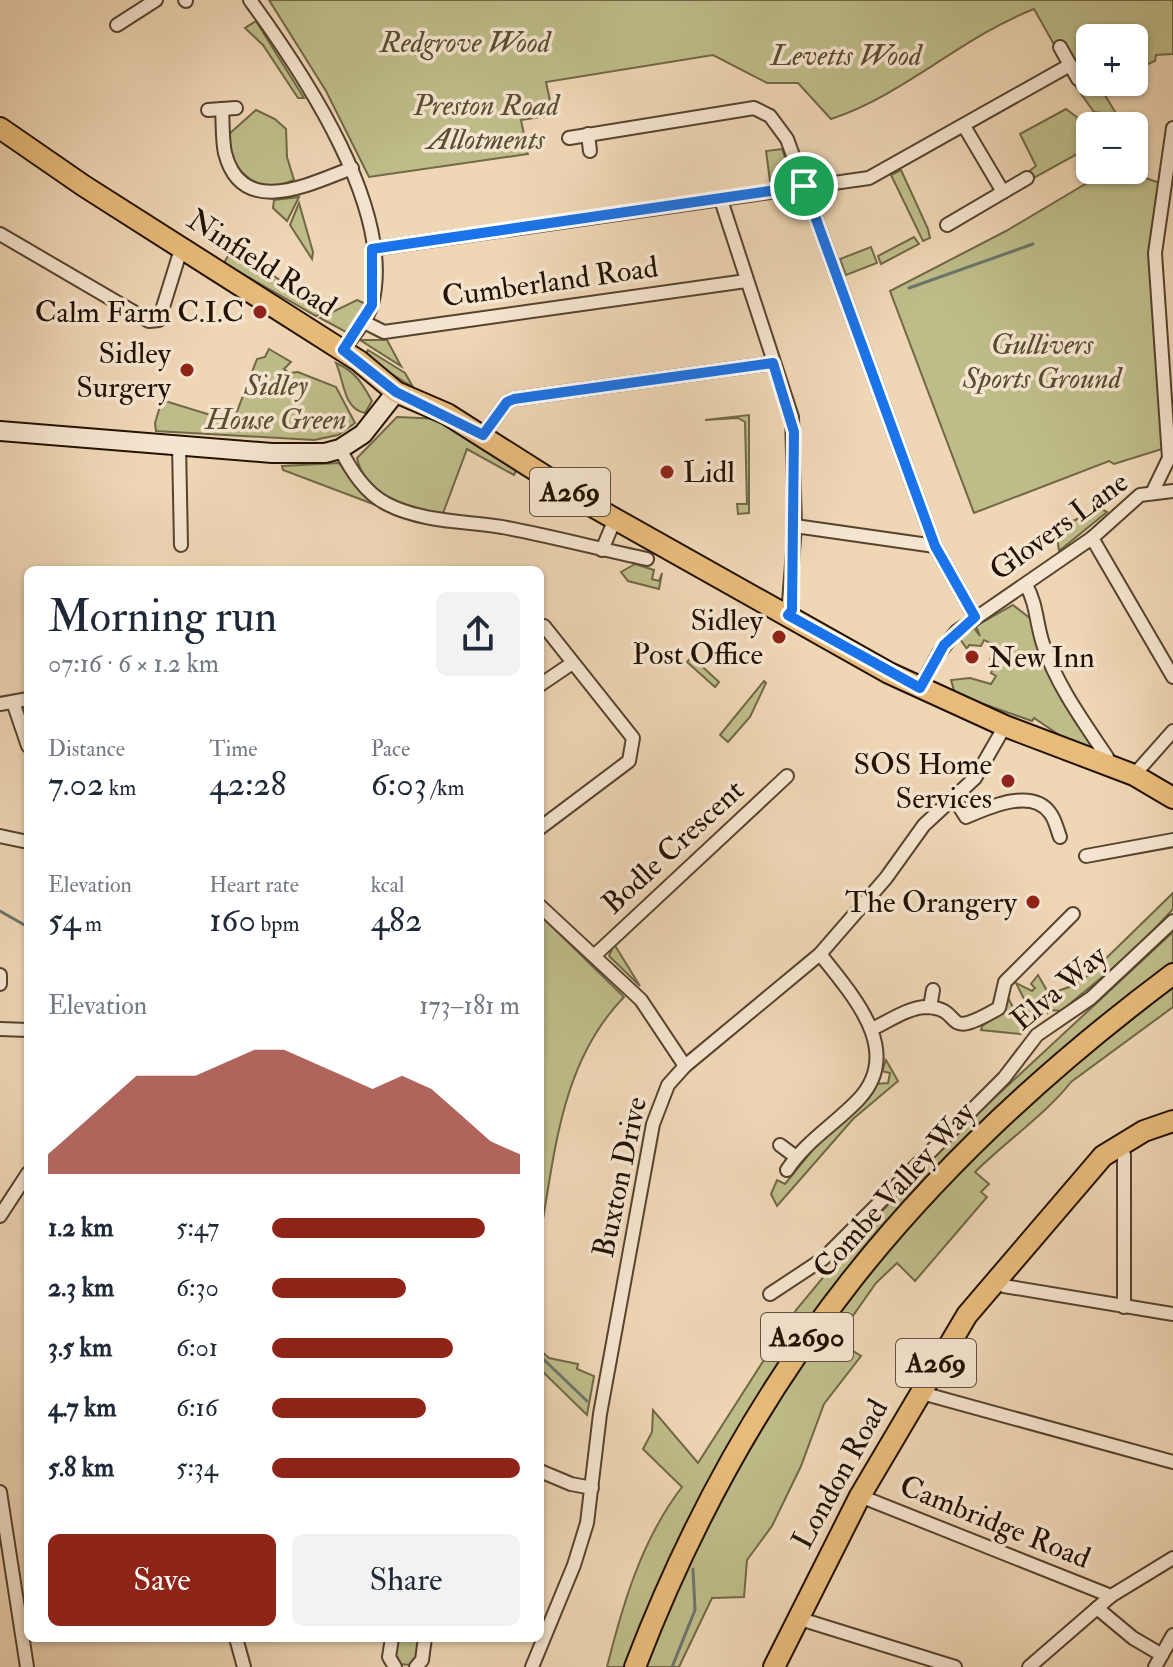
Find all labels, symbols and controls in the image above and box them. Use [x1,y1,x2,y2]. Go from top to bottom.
park label: Redgrove Wood [379,24,553,61]
map controls [1076,24,1148,184]
button: + [1076,24,1148,96]
park label: Levetts Wood [769,37,924,74]
park label: Preston Road Allotments [412,87,561,158]
button: − [1076,112,1148,184]
pin [770,152,838,220]
icon: arrive [782,164,826,208]
street label: Ninfield Road [180,201,344,325]
street label: Cumberland Road [440,248,661,315]
place label: Calm Farm C.I.C [35,294,244,331]
marker: Calm Farm C.I.C [251,303,269,321]
park label: Gullivers Sports Ground [962,326,1124,397]
place label: Sidley Surgery [76,335,172,406]
marker: Sidley Surgery [178,361,196,379]
park label: Sidley House Green [203,367,347,438]
place label: Lidl [683,454,735,491]
marker: Lidl [658,463,676,481]
street label: Glovers Lane [983,463,1135,589]
road number: A269 [530,468,610,516]
text: Morning run [48,590,277,645]
button: share [436,592,520,676]
place label: Sidley Post Office [632,602,764,673]
marker: Sidley Post Office [770,628,788,646]
place label: New Inn [988,639,1095,676]
text: 07:16 · 6 × 1.2 km [48,648,219,680]
marker: New Inn [963,648,981,666]
text: Distance [48,735,125,763]
text: Time [209,735,257,763]
text: Pace [371,735,410,763]
place label: SOS Home Services [854,746,992,817]
text: 7.02 [48,763,104,806]
text: 42:28 [209,763,287,806]
text: 6:03 [371,763,427,806]
street label: Bodle Crescent [594,772,752,922]
marker: SOS Home Services [999,772,1017,790]
text: km [104,774,136,802]
text: /km [427,774,465,802]
text: Elevation [48,871,132,899]
text: Heart rate [209,871,299,899]
text: kcal [371,871,404,899]
place label: The Orangery [845,884,1018,921]
marker: The Orangery [1024,893,1042,911]
text: 54 [48,899,80,942]
text: 160 [209,899,256,942]
text: 482 [371,899,422,942]
text: m [80,910,102,938]
text: bpm [256,910,300,938]
street label: Elva Way [1004,937,1115,1039]
text: Elevation [48,990,147,1022]
text: 173–181 m [419,990,520,1022]
street label: Buxton Drive [585,1093,655,1261]
street label: Combe Valley Way [805,1094,983,1286]
text: 1.2 km [48,1212,114,1244]
text: 5:47 [176,1212,219,1244]
text: 2.3 km [48,1272,114,1304]
text: 6:30 [176,1272,219,1304]
road number: A2690 [761,1313,853,1361]
text: 3.5 km [48,1332,112,1364]
text: 6:01 [176,1332,218,1364]
road number: A269 [896,1339,976,1387]
text: 4.7 km [48,1392,117,1424]
text: 6:16 [176,1392,218,1424]
street label: London Road [784,1393,896,1555]
text: 5.8 km [48,1452,114,1484]
text: 5:34 [176,1452,218,1484]
street label: Cambridge Road [894,1467,1096,1577]
button: Save [48,1534,276,1626]
button: Share [292,1534,520,1626]

